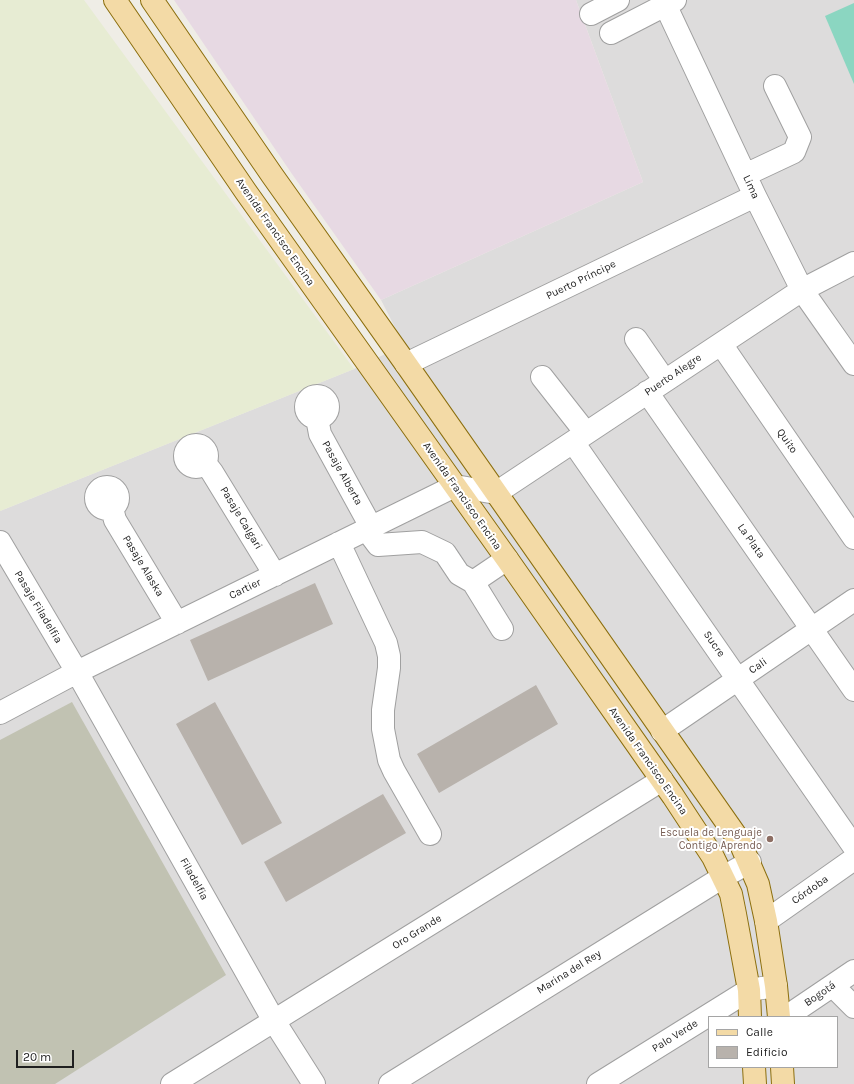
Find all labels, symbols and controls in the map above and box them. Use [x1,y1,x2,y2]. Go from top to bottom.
street label: Lima [740,173,762,201]
street label: Avenida Francisco Encina [233,176,317,288]
street label: Puerto Príncipe [544,257,618,303]
street label: Puerto Alegre [642,351,704,399]
street label: Quito [774,426,800,456]
street label: Pasaje Alberta [319,439,365,507]
street label: Avenida Francisco Encina [420,440,504,552]
street label: Pasaje Calgari [217,484,265,552]
street label: La Plata [734,521,768,561]
street label: Pasaje Alaska [120,533,166,599]
street label: Pasaje Filadelfia [11,568,65,646]
street label: Cartier [227,576,263,602]
street label: Sucre [700,628,728,660]
street label: Cali [746,655,770,677]
street label: Avenida Francisco Encina [606,705,690,817]
place label: Escuela de Lenguaje Contigo Aprendo [660,826,762,852]
marker: Escuela de Lenguaje Contigo Aprendo [765,834,775,844]
street label: Filadelfia [177,855,211,903]
street label: Córdoba [789,873,831,907]
street label: Oro Grande [390,912,444,952]
street label: Marina del Rey [534,947,604,997]
street label: Bogotá [802,979,838,1009]
legend [708,1016,838,1068]
street label: Palo Verde [650,1017,700,1055]
text: Calle [746,1025,773,1039]
scale bar [18,1042,76,1068]
text: Edificio [746,1045,787,1059]
text: 20 m [23,1050,51,1064]

